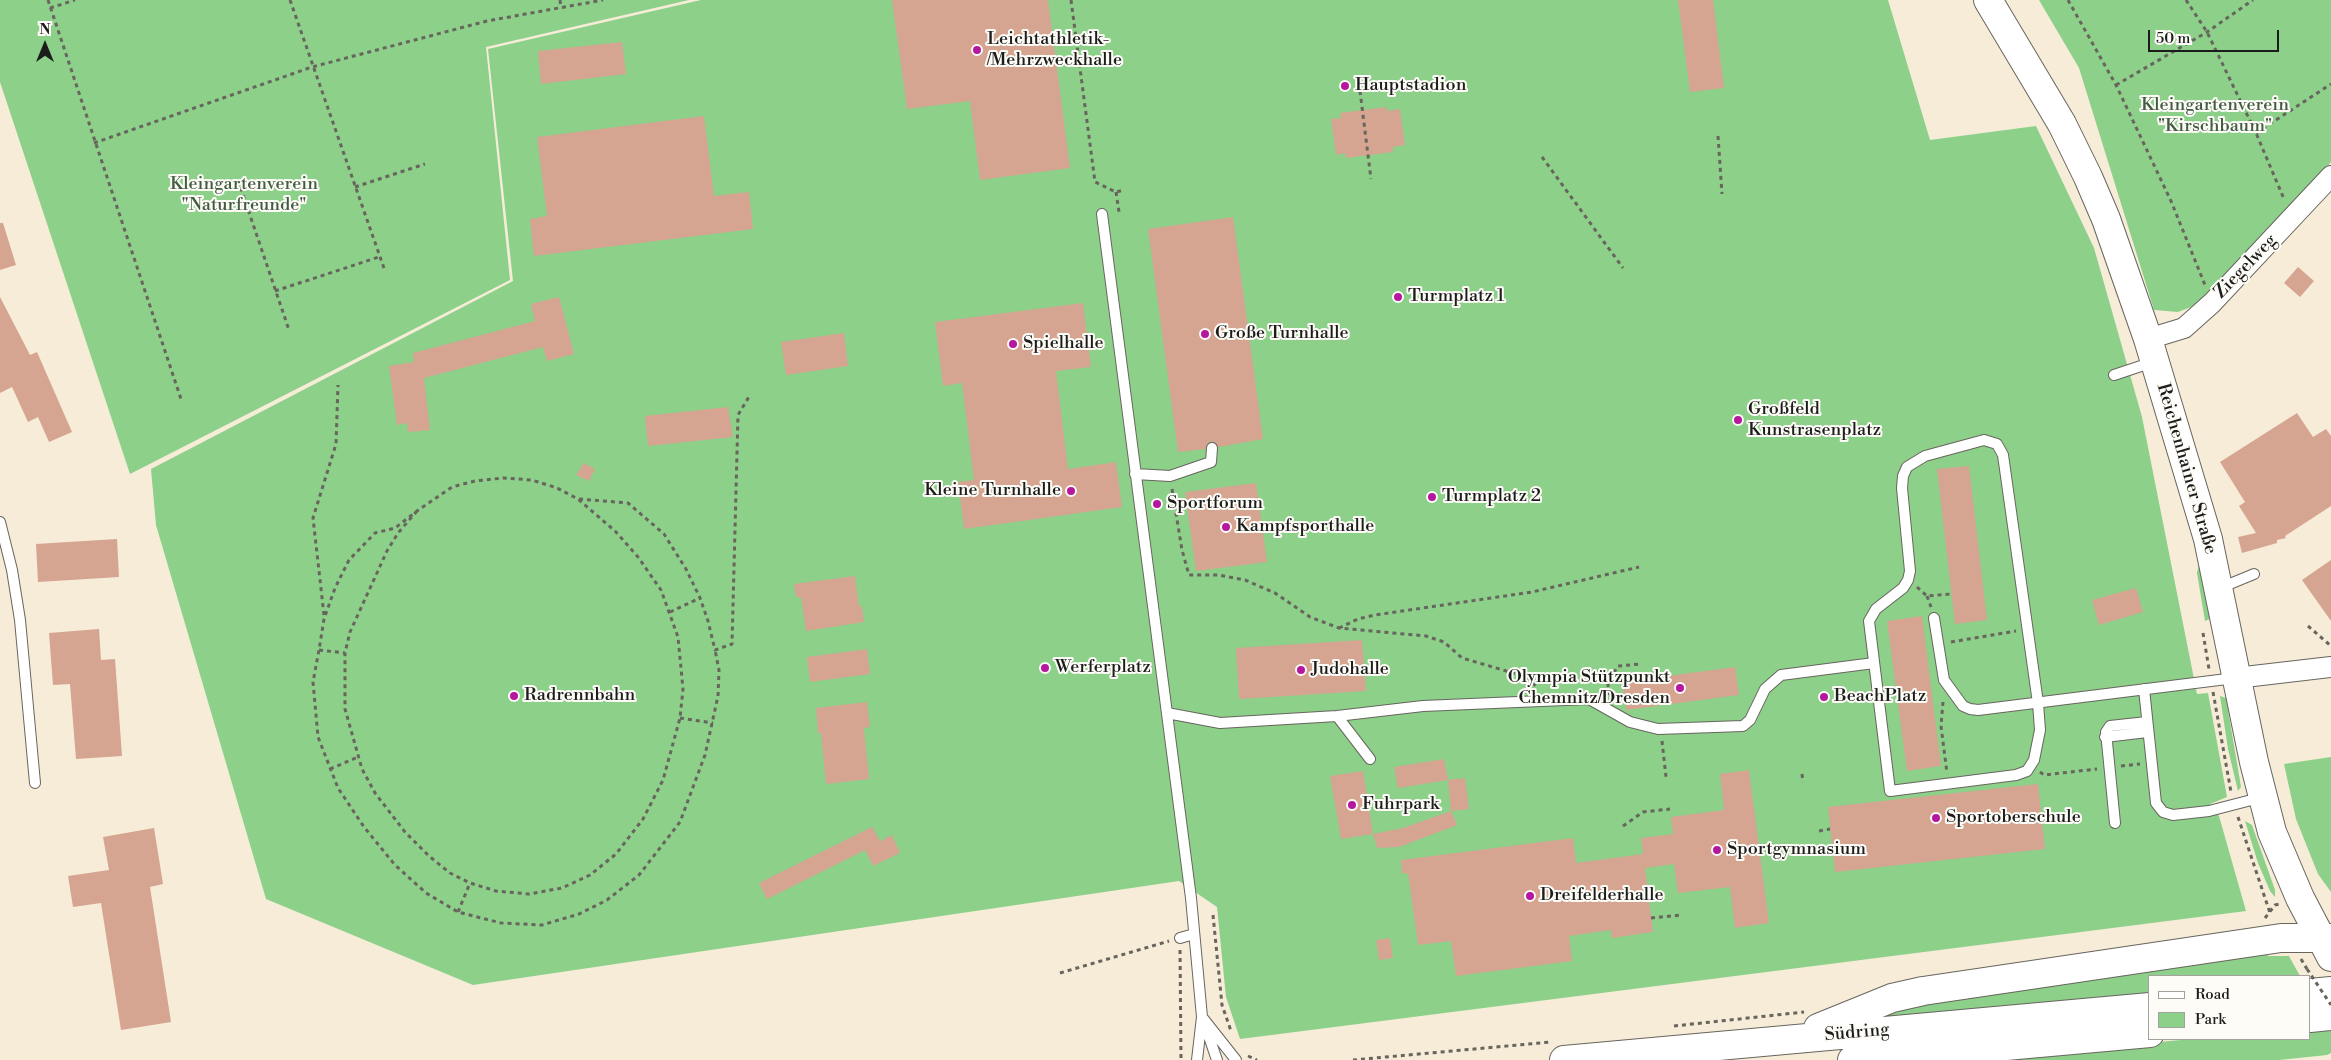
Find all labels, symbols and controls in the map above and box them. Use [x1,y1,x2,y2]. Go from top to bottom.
north arrow [20,20,70,70]
scale bar [2151,20,2282,52]
text: N [39,21,51,39]
place label: Leichtathletik- /Mehrzweckhalle [987,29,1122,72]
text: 50 m [2156,29,2190,48]
marker: Leichtathletik- /Mehrzweckhalle [971,44,983,56]
place label: Hauptstadion [1355,75,1466,97]
marker: Hauptstadion [1339,80,1351,92]
park label: Kleingartenverein "Kirschbaum" [2141,95,2289,138]
park label: Kleingartenverein "Naturfreunde" [170,174,318,216]
street label: Ziegelweg [2210,230,2282,304]
place label: Turmplatz 1 [1408,286,1505,308]
marker: Turmplatz 1 [1392,291,1404,303]
place label: Große Turnhalle [1215,323,1349,345]
marker: Große Turnhalle [1199,328,1211,340]
place label: Spielhalle [1023,333,1104,355]
marker: Spielhalle [1007,338,1019,350]
street label: Reichenhainer Straße [2151,381,2221,557]
place label: Großfeld Kunstrasenplatz [1748,399,1881,442]
marker: Großfeld Kunstrasenplatz [1732,414,1744,426]
place label: Kleine Turnhalle [924,480,1061,502]
marker: Kleine Turnhalle [1065,485,1077,497]
place label: Turmplatz 2 [1442,486,1541,508]
marker: Turmplatz 2 [1426,491,1438,503]
place label: Sportforum [1167,493,1263,515]
marker: Sportforum [1151,498,1163,510]
place label: Kampfsporthalle [1236,516,1374,538]
marker: Kampfsporthalle [1220,521,1232,533]
place label: Werferplatz [1055,657,1151,679]
place label: Judohalle [1311,659,1389,681]
marker: Werferplatz [1039,662,1051,674]
marker: Judohalle [1295,664,1307,676]
place label: Olympia Stützpunkt Chemnitz/Dresden [1508,667,1670,710]
marker: Olympia Stützpunkt Chemnitz/Dresden [1674,682,1686,694]
place label: Radrennbahn [524,685,635,707]
place label: BeachPlatz [1834,686,1926,708]
marker: Radrennbahn [508,690,520,702]
marker: BeachPlatz [1818,691,1830,703]
place label: Fuhrpark [1362,794,1439,816]
marker: Fuhrpark [1346,799,1358,811]
place label: Sportoberschule [1946,807,2081,829]
marker: Sportoberschule [1930,812,1942,824]
place label: Sportgymnasium [1727,839,1866,861]
marker: Sportgymnasium [1711,844,1723,856]
place label: Dreifelderhalle [1540,885,1664,907]
marker: Dreifelderhalle [1524,890,1536,902]
legend [2148,975,2311,1040]
text: Road [2195,985,2230,1004]
text: Park [2195,1010,2226,1029]
street label: Südring [1824,1019,1890,1047]

